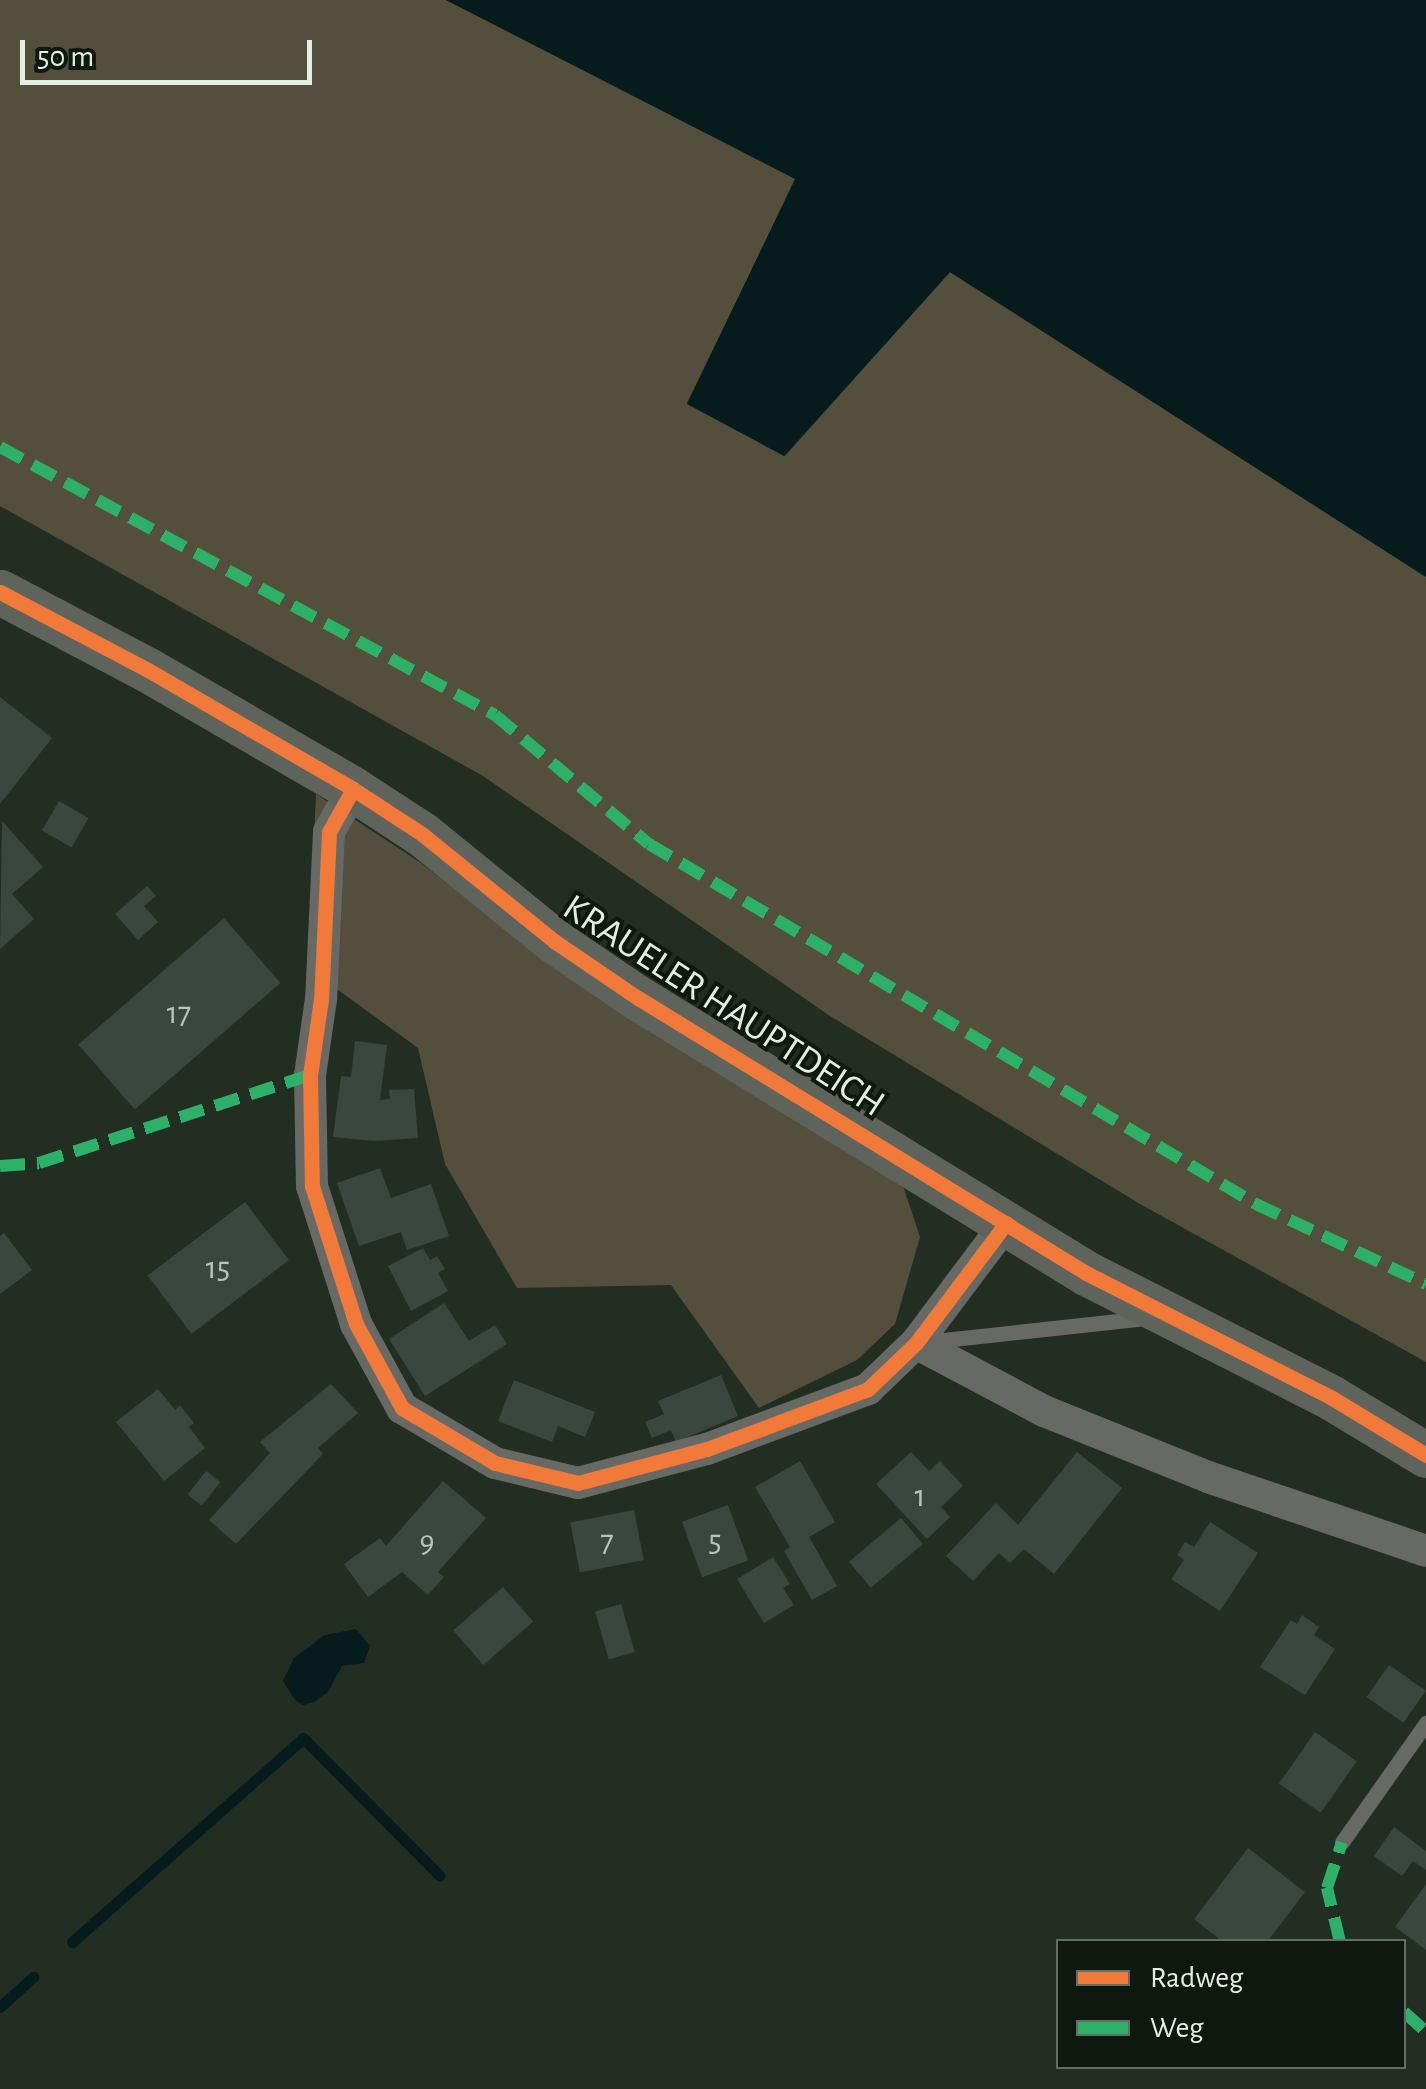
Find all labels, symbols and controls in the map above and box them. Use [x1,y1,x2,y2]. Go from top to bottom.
scale bar [25,20,318,82]
text: 50 m [37,42,94,72]
street label: KRAUELER HAUPTDEICH [554,886,892,1128]
house number: 17 [167,994,191,1032]
house number: 15 [206,1249,230,1287]
house number: 1 [914,1477,926,1515]
house number: 7 [600,1522,614,1560]
house number: 5 [708,1522,722,1560]
house number: 9 [419,1523,435,1561]
legend [1056,1939,1406,2069]
text: Radweg [1150,1963,1243,1993]
text: Weg [1150,2013,1204,2043]

